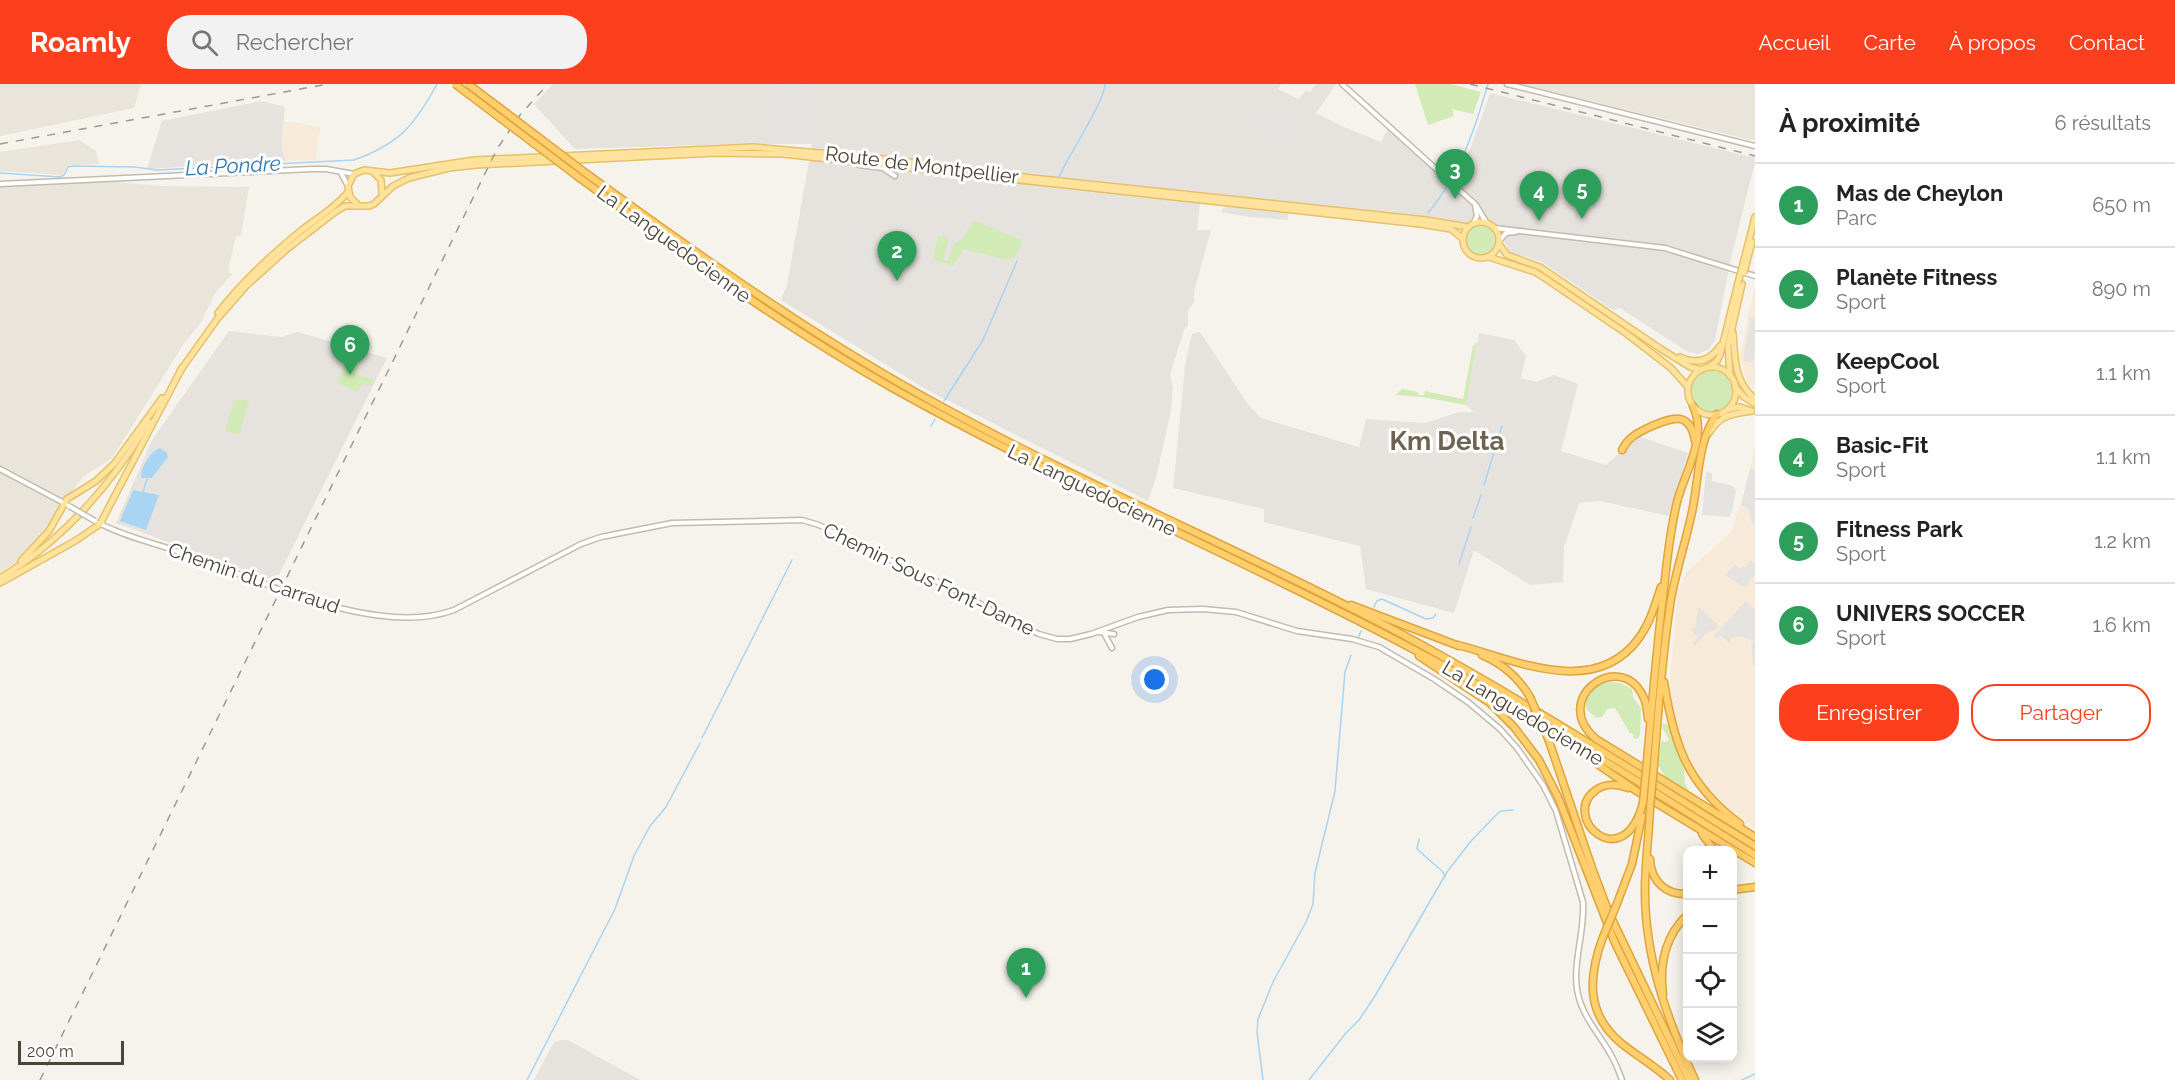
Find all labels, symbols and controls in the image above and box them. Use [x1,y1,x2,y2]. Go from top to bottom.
search box [167,15,587,69]
text: Roamly [30,26,131,59]
icon: search [188,26,221,59]
text: Rechercher [236,29,353,55]
text: Accueil [1759,30,1831,55]
text: Carte [1864,30,1916,55]
text: À propos [1949,30,2036,55]
text: Contact [2069,30,2145,55]
text: À proximité [1779,108,1920,138]
text: 6 résultats [2055,111,2151,135]
street label: Route de Montpellier [824,141,1020,189]
pin: 3 [1436,150,1474,199]
water label: La Pondre [184,151,282,180]
pin: 5 [1562,170,1602,219]
pin: 4 [1520,172,1558,221]
street label: La Languedocienne [592,180,756,308]
text: Mas de Cheylon [1836,180,2003,206]
text: 1 [1794,193,1803,217]
text: 650 m [2092,193,2151,217]
text: Parc [1836,206,1877,230]
pin: 2 [878,232,916,281]
text: Planète Fitness [1836,264,1997,290]
text: 2 [1793,277,1804,301]
text: 890 m [2092,277,2151,301]
text: Sport [1836,290,1886,314]
pin: 6 [330,326,370,375]
text: KeepCool [1836,348,1939,374]
text: 3 [1793,361,1804,385]
text: 1.1 km [2096,361,2151,385]
text: Sport [1836,374,1886,398]
district label: Km Delta [1389,426,1505,456]
text: Basic-Fit [1836,432,1928,458]
street label: La Languedocienne [1004,439,1180,541]
text: 4 [1793,445,1804,469]
text: 1.1 km [2096,445,2151,469]
text: Sport [1836,458,1886,482]
text: Fitness Park [1836,516,1963,542]
street label: Chemin Sous Font-Dame [819,517,1039,641]
text: 5 [1793,529,1804,553]
text: 1.2 km [2094,529,2151,553]
street label: Chemin du Carraud [165,537,343,619]
text: Sport [1836,542,1886,566]
text: UNIVERS SOCCER [1836,600,2025,626]
text: 6 [1792,613,1805,637]
text: 1.6 km [2093,613,2151,637]
text: Sport [1836,626,1886,650]
street label: La Languedocienne [1438,655,1608,771]
your location [1140,665,1169,694]
button: Enregistrer [1779,684,1959,741]
button: Partager [1971,684,2151,741]
map controls [1683,846,1737,1062]
button: + [1683,846,1737,900]
button: − [1683,900,1737,954]
pin: 1 [1006,948,1046,998]
button: locate [1683,954,1737,1008]
button: layers [1683,1008,1737,1062]
scale bar [18,1038,124,1066]
text: 200 m [27,1042,74,1061]

